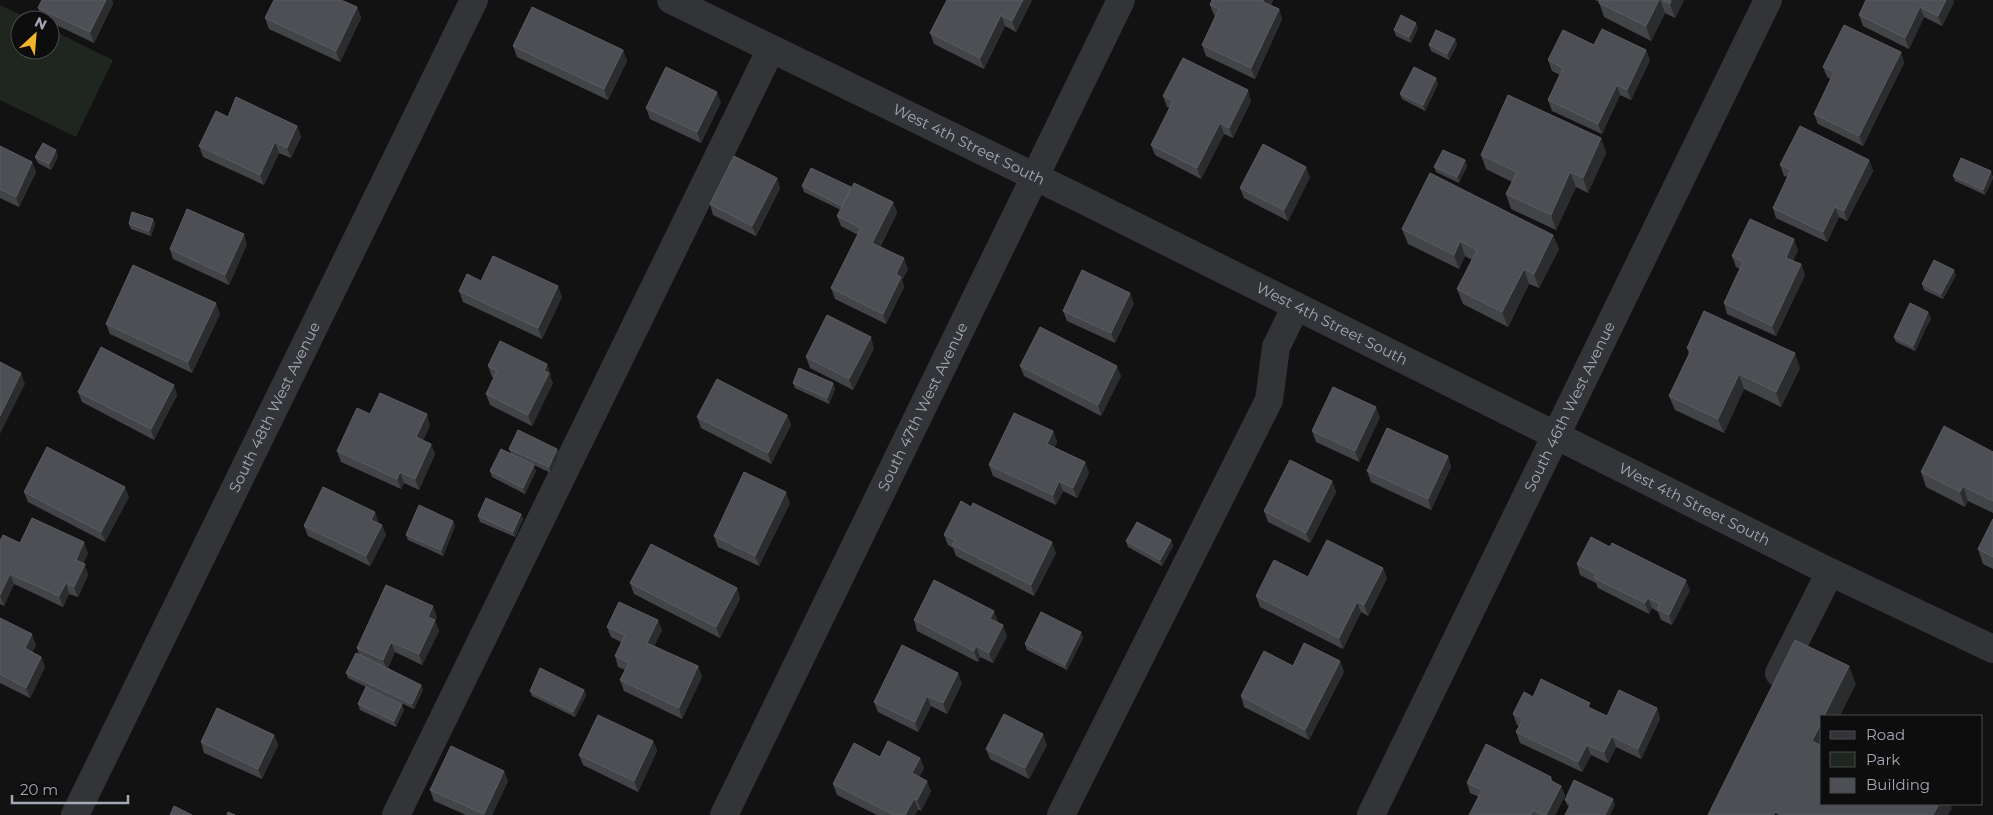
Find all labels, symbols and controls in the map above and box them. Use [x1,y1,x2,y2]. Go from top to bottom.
north arrow [10,10,60,60]
text: N [32,13,50,34]
street label: West 4th Street South [890,99,1048,189]
street label: West 4th Street South [1253,278,1411,369]
street label: South 46th West Avenue [1520,318,1619,495]
street label: South 48th West Avenue [224,319,324,495]
street label: South 47th West Avenue [873,319,972,494]
street label: West 4th Street South [1616,458,1773,550]
legend [1820,715,1983,805]
text: Road [1866,725,1905,744]
text: Park [1866,750,1900,769]
scale bar [12,772,129,804]
text: Building [1866,775,1930,794]
text: 20 m [20,780,58,799]

